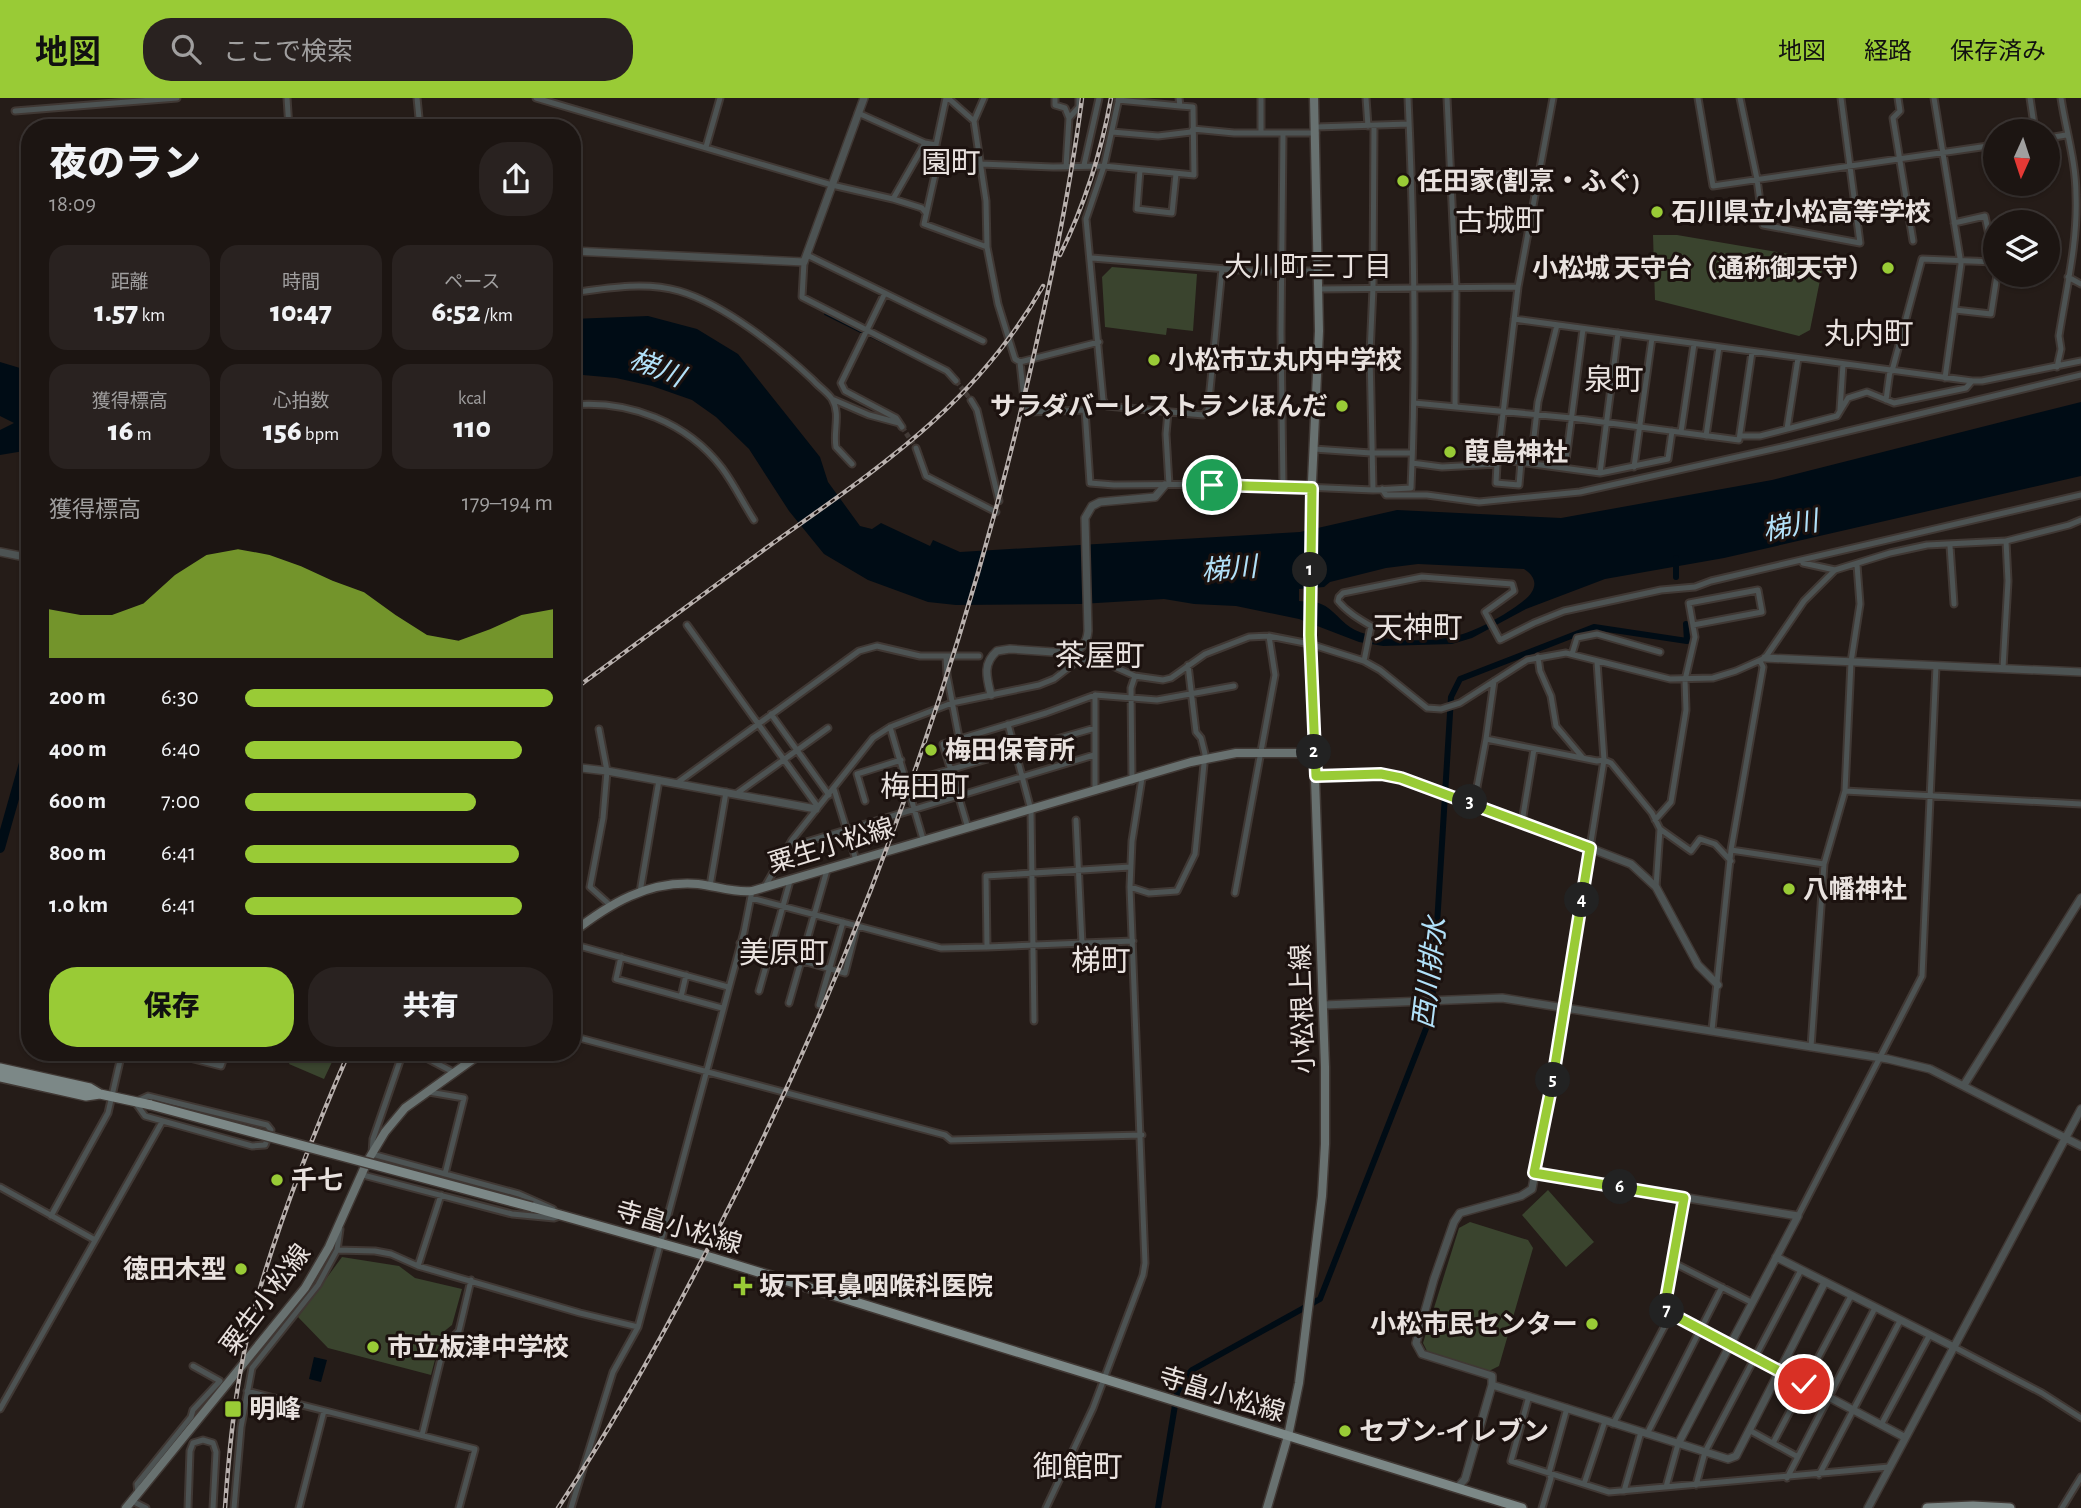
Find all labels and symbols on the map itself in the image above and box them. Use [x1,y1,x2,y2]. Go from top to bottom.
north arrow [1983,119,2060,196]
district label: 園町 [921,149,981,179]
place label: 任田家(割烹・ふぐ) [1417,167,1640,195]
marker: 任田家(割烹・ふぐ) [1395,173,1411,189]
place label: 石川県立小松高等学校 [1671,198,1931,226]
marker: 石川県立小松高等学校 [1649,204,1665,220]
district label: 古城町 [1455,205,1545,237]
district label: 大川町三丁目 [1224,252,1392,282]
place label: 小松城 天守台（通称御天守） [1532,254,1874,282]
marker: 小松城 天守台（通称御天守） [1880,260,1896,276]
district label: 丸内町 [1824,318,1914,350]
water label: 梯川 [625,344,691,393]
place label: 小松市立丸内中学校 [1168,346,1402,374]
marker: 小松市立丸内中学校 [1146,352,1162,368]
district label: 泉町 [1584,364,1644,396]
place label: サラダバーレストランほんだ [990,392,1328,420]
marker: サラダバーレストランほんだ [1334,398,1350,414]
place label: 葭島神社 [1464,438,1568,466]
marker: 葭島神社 [1442,444,1458,460]
pin [1182,455,1242,515]
water label: 梯川 [1760,505,1823,546]
water label: 梯川 [1200,551,1261,586]
pin: 1 [1292,552,1328,588]
district label: 天神町 [1373,612,1463,644]
district label: 茶屋町 [1055,640,1145,672]
pin: 2 [1296,734,1332,770]
place label: 梅田保育所 [945,736,1075,764]
marker: 梅田保育所 [923,742,939,758]
district label: 梅田町 [880,771,970,803]
pin: 3 [1452,784,1488,820]
street label: 粟生小松線 [765,814,897,877]
place label: 八幡神社 [1803,875,1907,903]
marker: 八幡神社 [1781,881,1797,897]
pin: 4 [1564,882,1600,918]
water label: 西川排水 [1408,913,1452,1031]
district label: 美原町 [739,937,829,969]
street label: 小松根上線 [1287,944,1318,1074]
district label: 梯町 [1071,945,1131,977]
pin: 5 [1536,1062,1570,1098]
place label: 千七 [291,1167,343,1194]
pin: 6 [1602,1170,1638,1204]
marker: 千七 [269,1172,285,1188]
street label: 寺畠小松線 [613,1197,745,1258]
street label: 粟生小松線 [215,1239,315,1359]
place label: 徳田木型 [123,1255,227,1283]
marker: 徳田木型 [233,1261,249,1277]
place label: 坂下耳鼻咽喉科医院 [759,1272,993,1300]
marker: 坂下耳鼻咽喉科医院 [733,1276,753,1296]
pin: 7 [1650,1294,1684,1328]
place label: 小松市民センター [1370,1310,1578,1338]
marker: 小松市民センター [1584,1316,1600,1332]
place label: 市立板津中学校 [387,1333,569,1361]
marker: 市立板津中学校 [365,1339,381,1355]
pin [1774,1354,1834,1414]
street label: 寺畠小松線 [1156,1363,1288,1426]
place label: 明峰 [249,1395,301,1423]
marker: 明峰 [223,1399,243,1419]
place label: セブン-イレブン [1359,1417,1549,1445]
marker: セブン-イレブン [1337,1423,1353,1439]
district label: 御館町 [1033,1451,1123,1483]

